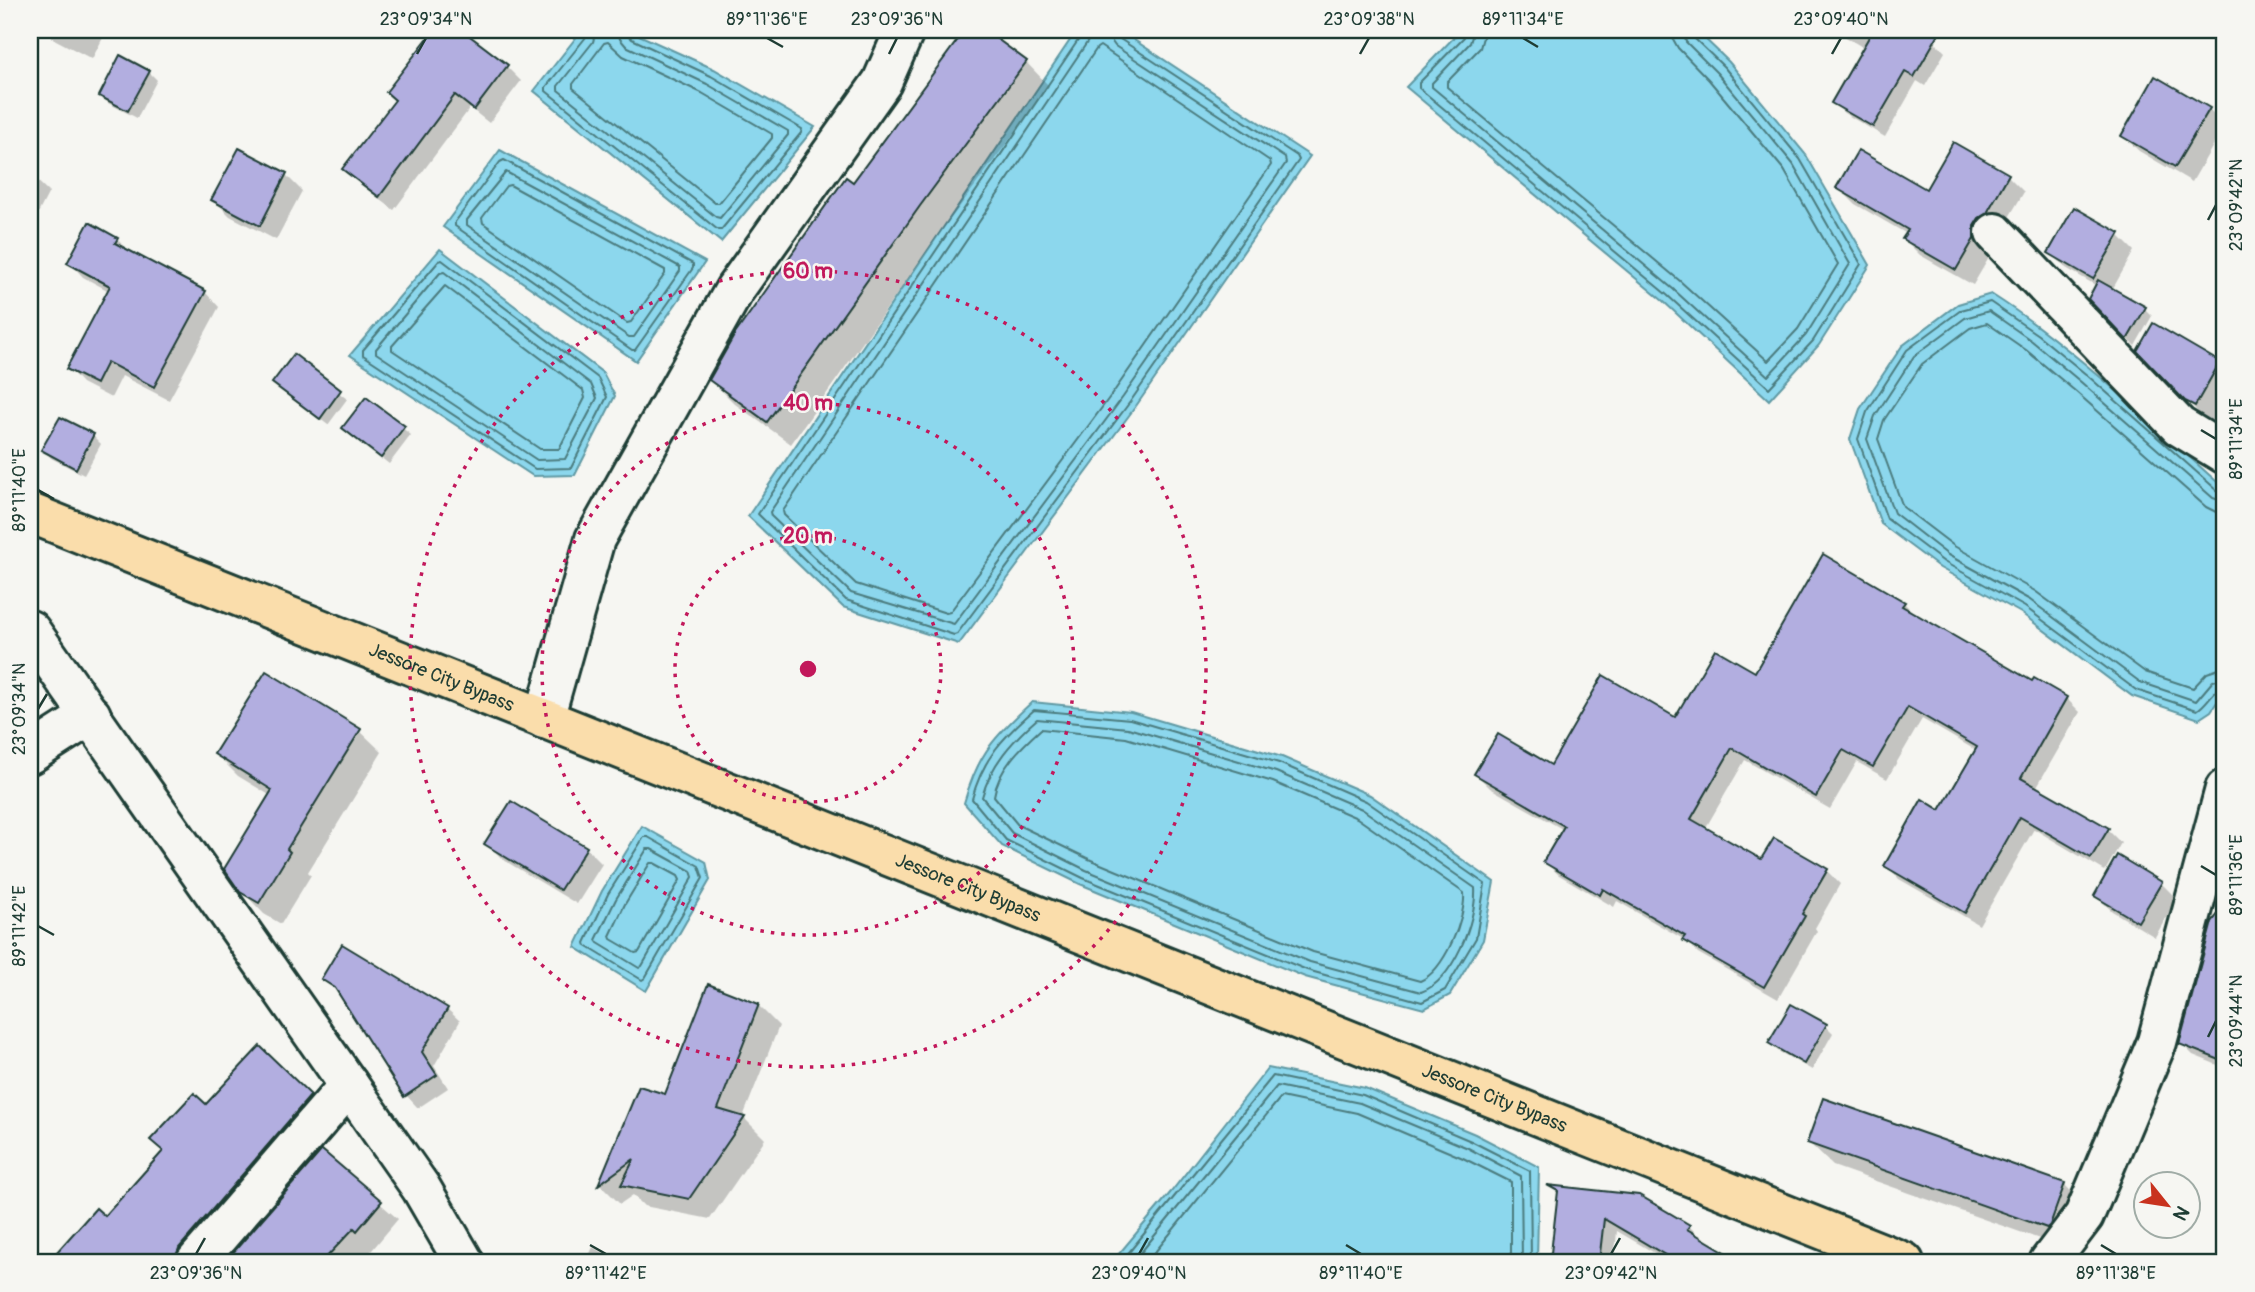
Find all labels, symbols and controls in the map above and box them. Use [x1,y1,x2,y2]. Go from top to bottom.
text: 23°09'34"N [380,8,472,31]
text: 89°11'36"E [726,8,808,31]
text: 23°09'36"N [851,8,943,31]
text: 23°09'38"N [1323,8,1415,31]
text: 89°11'34"E [1482,8,1564,31]
text: 23°09'40"N [1794,8,1888,31]
text: 23°09'42"N [2225,159,2248,251]
text: 60 m [783,258,833,285]
text: 40 m [783,390,833,417]
text: 89°11'34"E [2225,398,2248,480]
text: 89°11'40"E [8,448,31,532]
text: 20 m [783,523,833,550]
street label: Jessore City Bypass [365,638,518,717]
centre of rings [796,657,820,681]
text: 23°09'34"N [8,663,31,755]
text: 89°11'36"E [2225,834,2248,916]
street label: Jessore City Bypass [892,848,1044,928]
text: 89°11'42"E [8,885,31,967]
text: 23°09'44"N [2225,975,2248,1067]
street label: Jessore City Bypass [1418,1058,1571,1138]
north arrow [2132,1170,2202,1240]
text: N [2167,1201,2194,1225]
text: 23°09'36"N [150,1262,242,1285]
text: 89°11'42"E [565,1262,647,1285]
text: 23°09'40"N [1092,1262,1186,1285]
text: 89°11'40"E [1319,1262,1403,1285]
text: 23°09'42"N [1565,1262,1657,1285]
text: 89°11'38"E [2076,1262,2156,1285]

